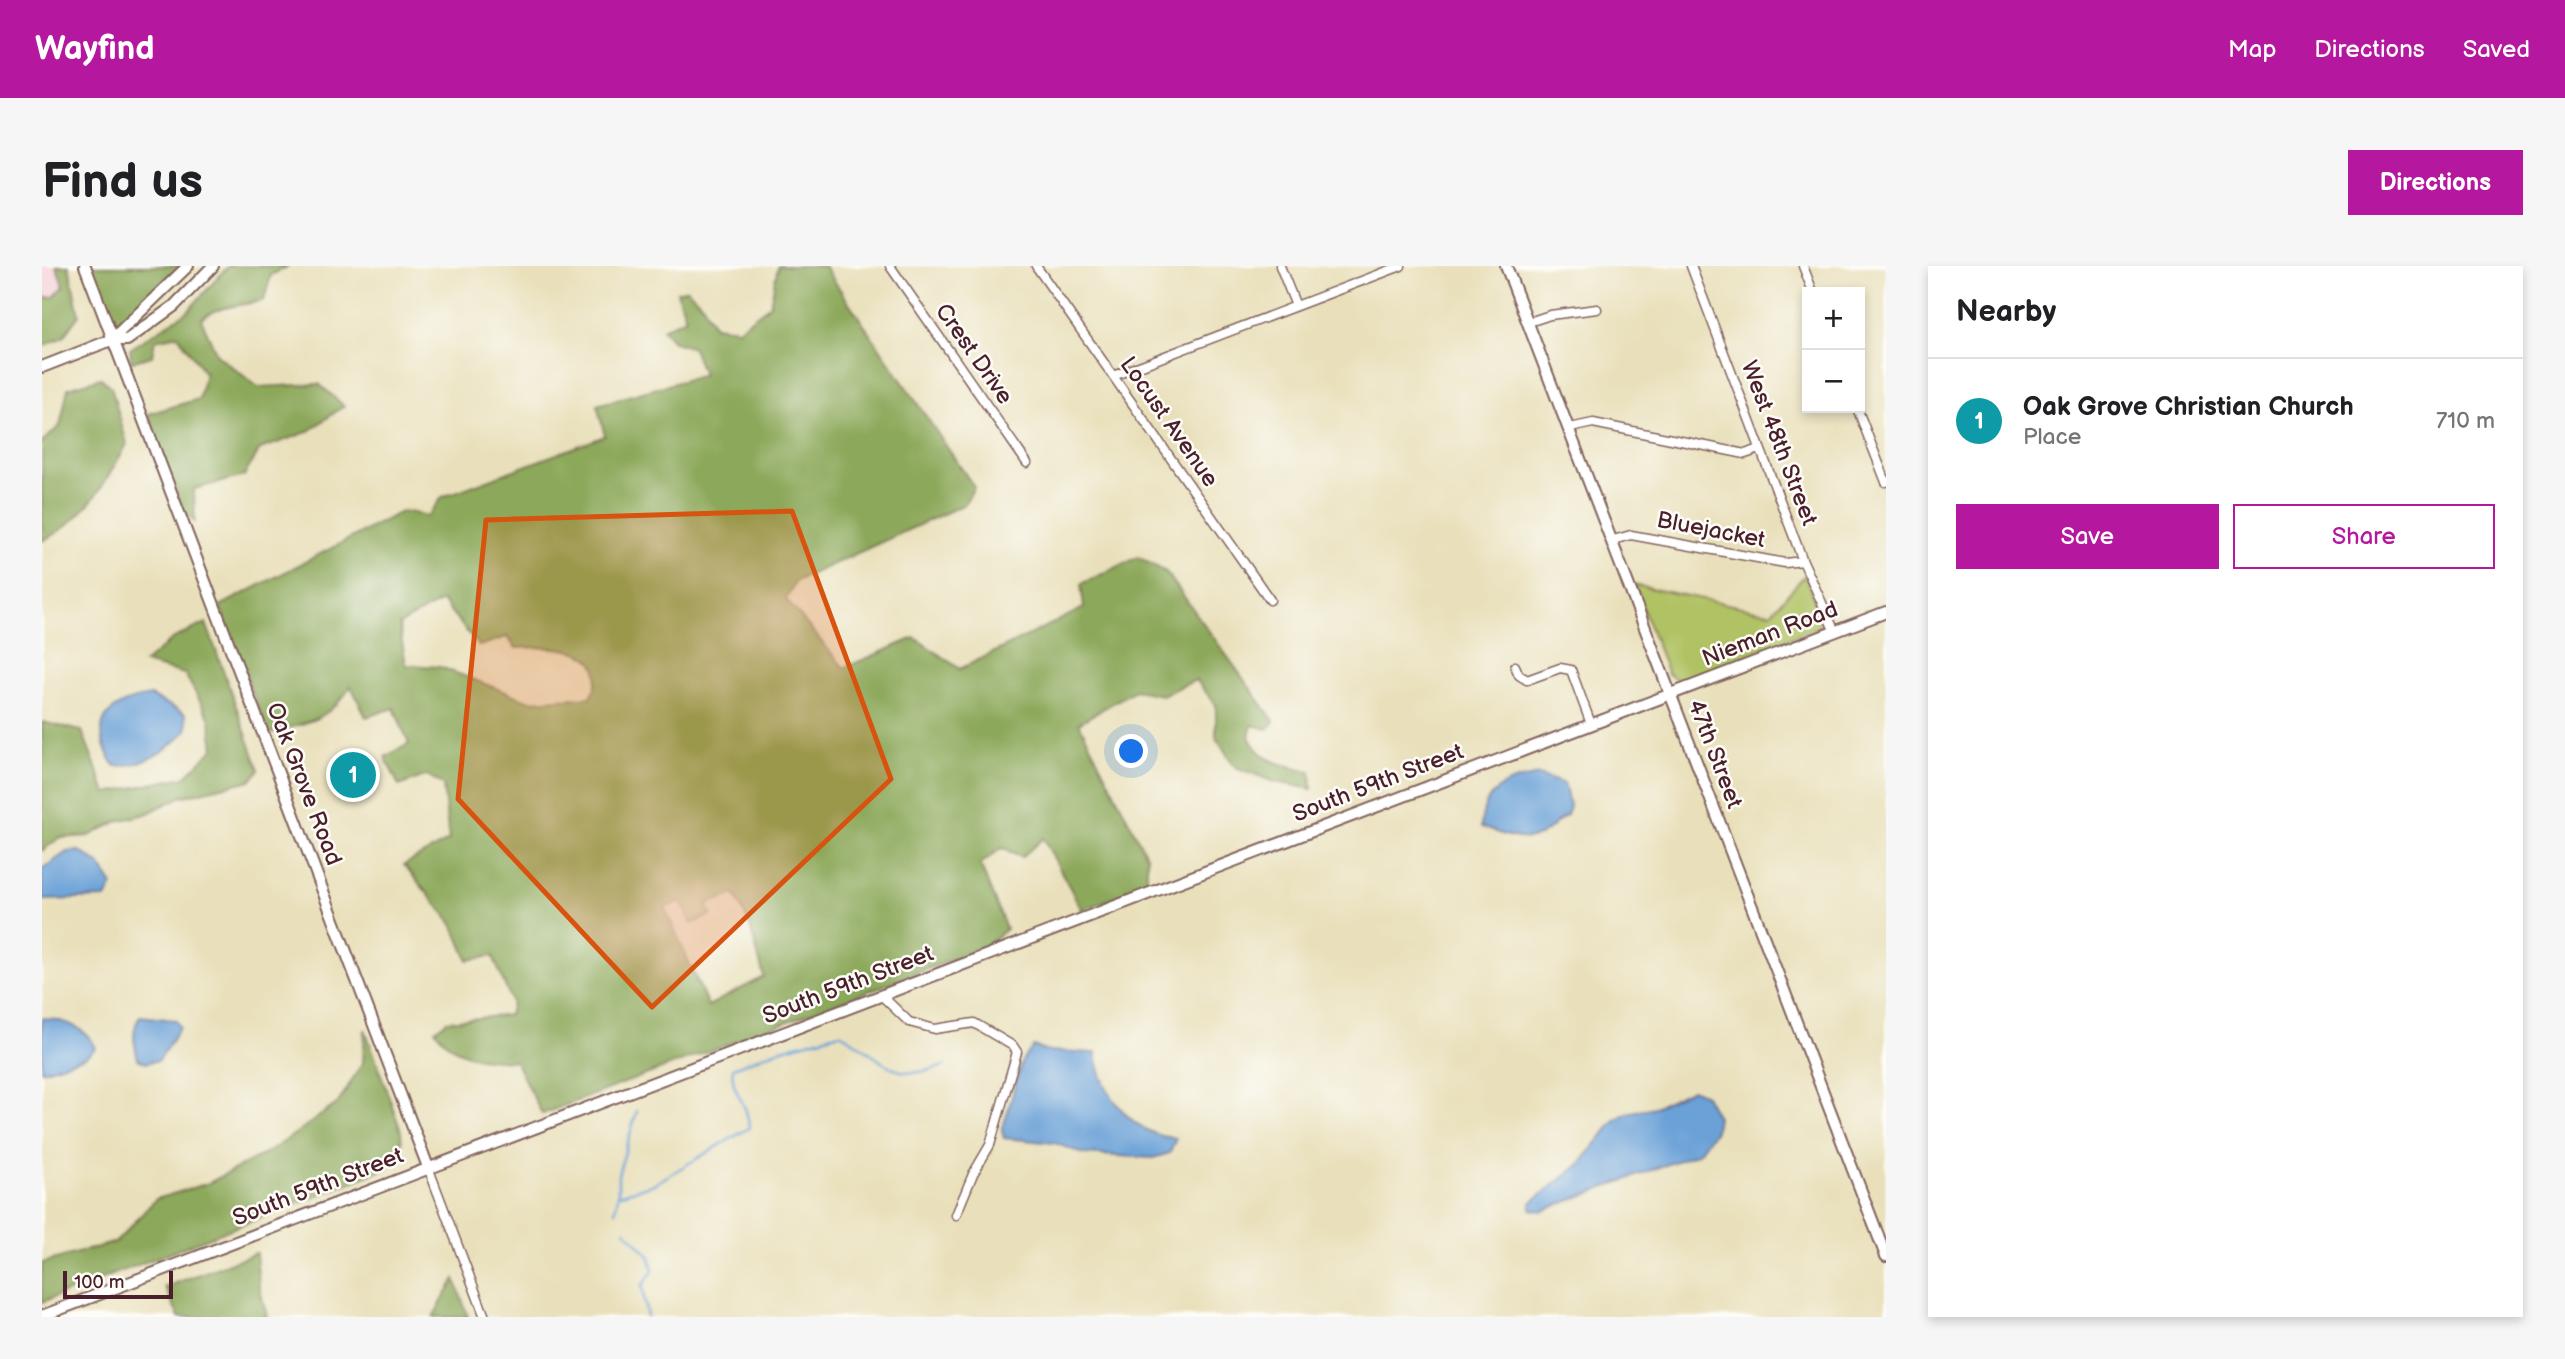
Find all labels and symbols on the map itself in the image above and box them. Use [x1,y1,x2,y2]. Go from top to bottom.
street label: Crest Drive [929,298,1019,410]
street label: Locust Avenue [1114,352,1224,492]
street label: West 48th Street [1735,357,1823,529]
street label: Bluejacket [1655,506,1767,554]
street label: Nieman Road [1698,595,1842,673]
street label: 47th Street [1682,696,1748,812]
street label: Oak Grove Road [260,699,348,869]
your location [1114,734,1148,768]
street label: South 59th Street [1289,738,1467,828]
pin: 1 [330,749,376,801]
street label: South 59th Street [759,940,937,1030]
street label: South 59th Street [229,1142,407,1232]
scale bar [63,1268,173,1300]

